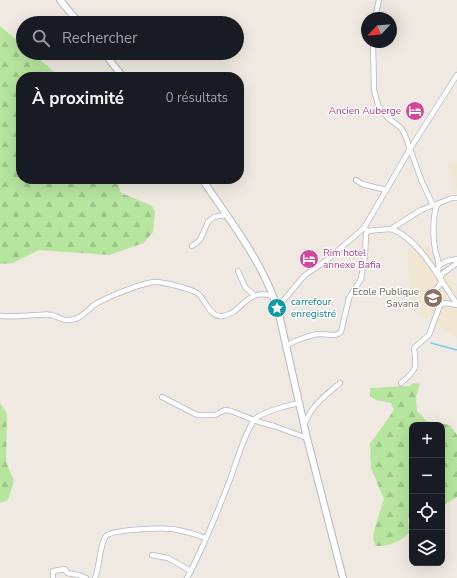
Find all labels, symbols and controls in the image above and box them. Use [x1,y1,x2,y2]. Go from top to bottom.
north arrow [361,12,397,48]
search box [16,16,244,60]
icon: search [30,27,52,49]
text: Rechercher [62,28,137,48]
text: À proximité [32,87,124,110]
text: 0 résultats [166,89,228,107]
hotel icon: Ancien Auberge [404,100,426,122]
place label: Ancien Auberge [329,104,401,118]
place label: Rim hotel annexe Bafia [323,246,381,272]
hotel icon: Rim hotel annexe Bafia [298,248,320,270]
place label: Ecole Publique Savana [353,285,419,311]
school or university icon: Ecole Publique Savana [422,287,444,309]
place label: carrefour enregistré [291,295,336,321]
place icon: carrefour enregistré [266,297,288,319]
map controls [409,422,445,566]
button: + [409,422,445,458]
button: − [409,458,445,494]
button: locate [409,494,445,530]
button: layers [409,530,445,566]

